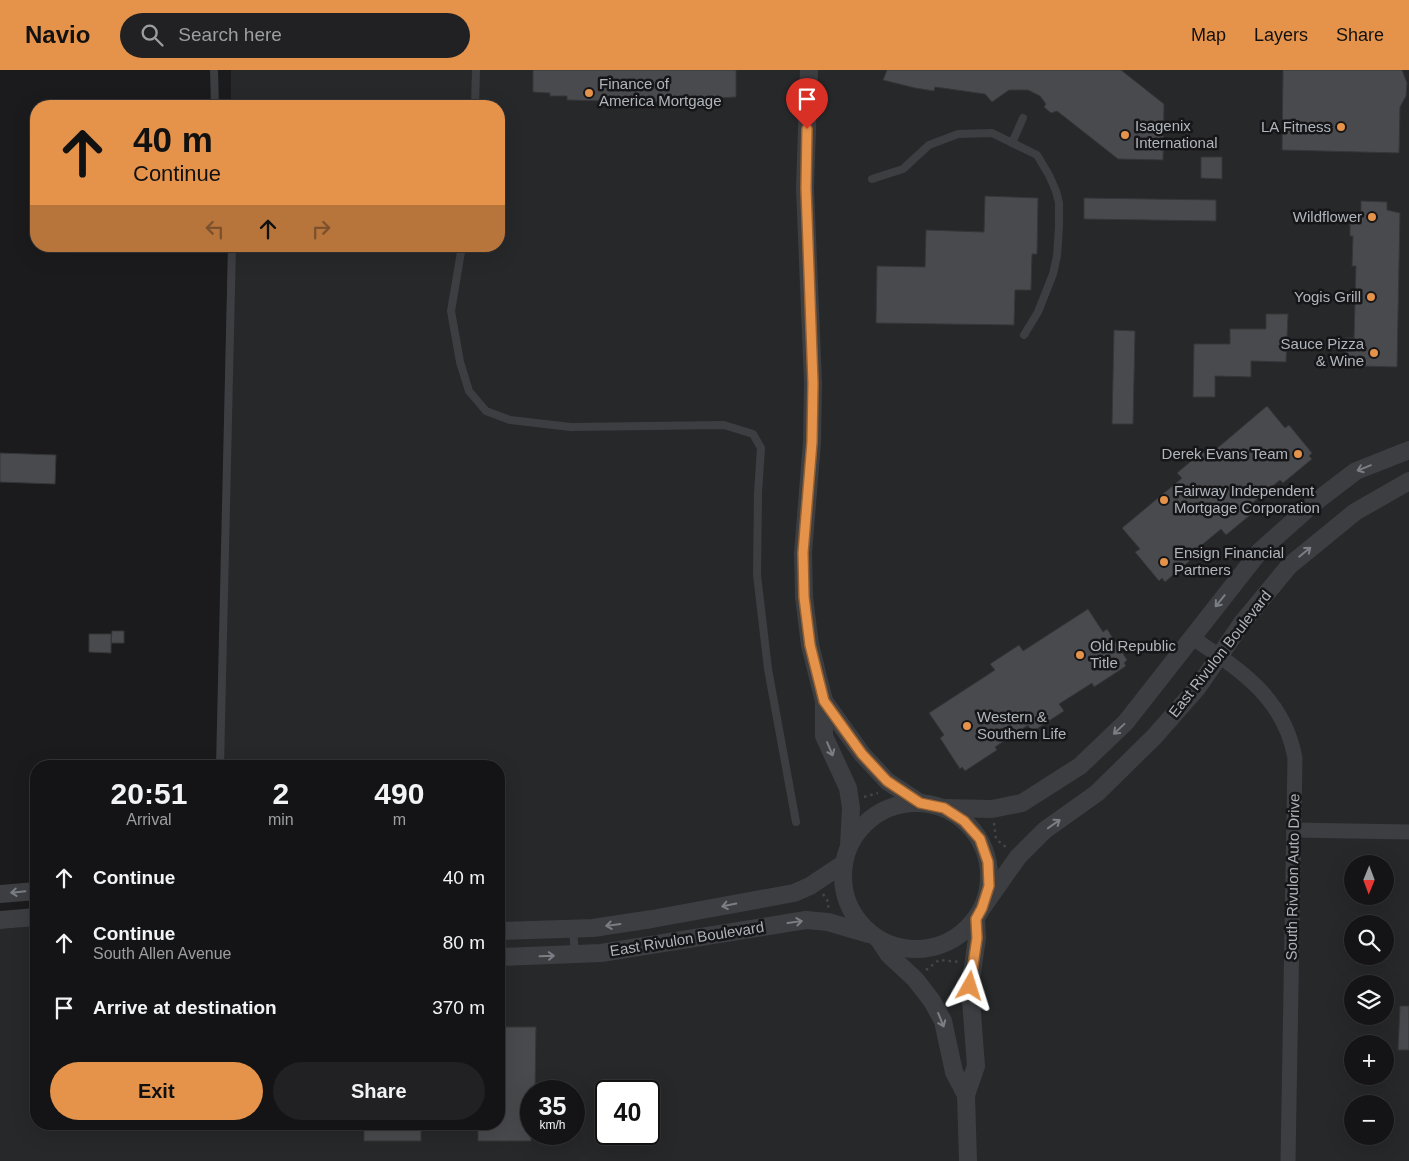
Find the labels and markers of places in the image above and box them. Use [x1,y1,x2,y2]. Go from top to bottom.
place label: Finance of America Mortgage [599,75,722,109]
pin [786,78,828,129]
marker: Finance of America Mortgage [583,87,595,99]
place label: Isagenix International [1135,117,1218,151]
place label: LA Fitness [1261,118,1331,135]
marker: LA Fitness [1335,121,1347,133]
marker: Isagenix International [1119,129,1131,141]
place label: Wildflower [1293,208,1362,225]
marker: Wildflower [1366,211,1378,223]
place label: Yogis Grill [1294,288,1361,305]
marker: Yogis Grill [1365,291,1377,303]
place label: Sauce Pizza & Wine [1281,335,1365,369]
marker: Sauce Pizza & Wine [1368,347,1380,359]
place label: Derek Evans Team [1162,445,1288,462]
marker: Derek Evans Team [1292,448,1304,460]
place label: Fairway Independent Mortgage Corporation [1174,482,1320,516]
marker: Fairway Independent Mortgage Corporation [1158,494,1170,506]
place label: Ensign Financial Partners [1174,544,1284,578]
marker: Ensign Financial Partners [1158,556,1170,568]
place label: Old Republic Title [1090,637,1176,671]
marker: Old Republic Title [1074,649,1086,661]
place label: Western & Southern Life [977,708,1066,742]
marker: Western & Southern Life [961,720,973,732]

